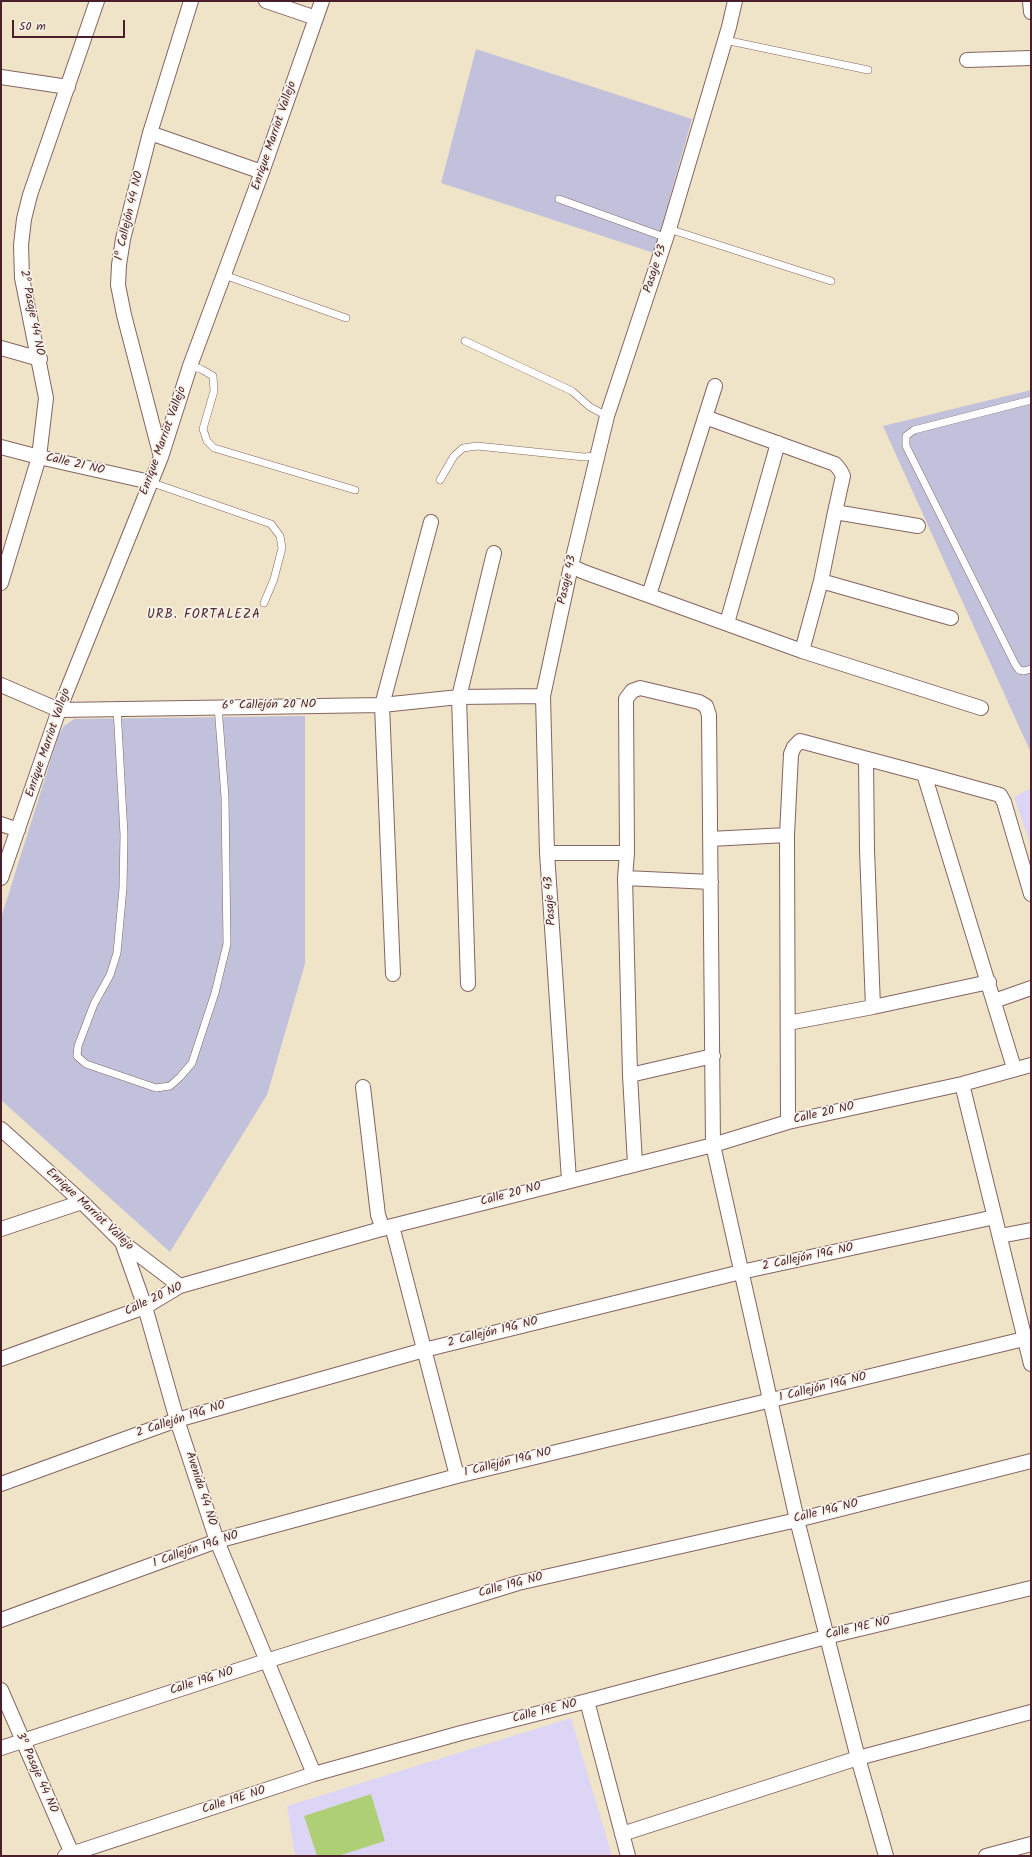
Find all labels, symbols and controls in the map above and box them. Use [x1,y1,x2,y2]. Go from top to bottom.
scale bar [14,12,127,38]
text: 50 m [19,17,46,36]
street label: Enrique Marriot Vallejo [250,80,300,192]
street label: 1º Callejón 44 NO [113,170,147,262]
street label: Pasaje 43 [641,243,671,295]
street label: 2º Pasaje 44 NO [16,269,46,357]
street label: Enrique Marriot Vallejo [138,385,190,497]
street label: Calle 21 NO [44,451,106,479]
street label: Pasaje 43 [556,554,580,606]
district label: URB. FORTALEZA [147,608,261,624]
street label: Enrique Marriot Vallejo [24,687,74,799]
street label: 6º Callejón 20 NO [222,698,316,714]
street label: Pasaje 43 [542,876,560,926]
street label: Calle 20 NO [792,1100,856,1128]
street label: Enrique Marriot Vallejo [42,1166,136,1254]
street label: Calle 20 NO [479,1180,543,1210]
street label: 2 Callejón 19G NO [761,1241,855,1275]
street label: Calle 20 NO [123,1280,185,1320]
street label: 2 Callejón 19G NO [446,1315,540,1351]
street label: 1 Callejón 19G NO [778,1370,868,1406]
street label: 2 Callejón 19G NO [135,1399,227,1441]
street label: 1 Callejón 19G NO [463,1445,553,1481]
street label: Avenida 44 NO [181,1450,219,1528]
street label: Calle 19G NO [792,1497,860,1527]
street label: 1 Callejón 19G NO [151,1529,241,1571]
street label: Calle 19G NO [477,1570,545,1602]
street label: Calle 19E NO [824,1615,892,1643]
street label: Calle 19G NO [168,1665,236,1699]
street label: Calle 19E NO [511,1697,579,1727]
street label: 3º Pasaje 44 NO [12,1730,60,1816]
street label: Calle 19E NO [200,1784,268,1818]

